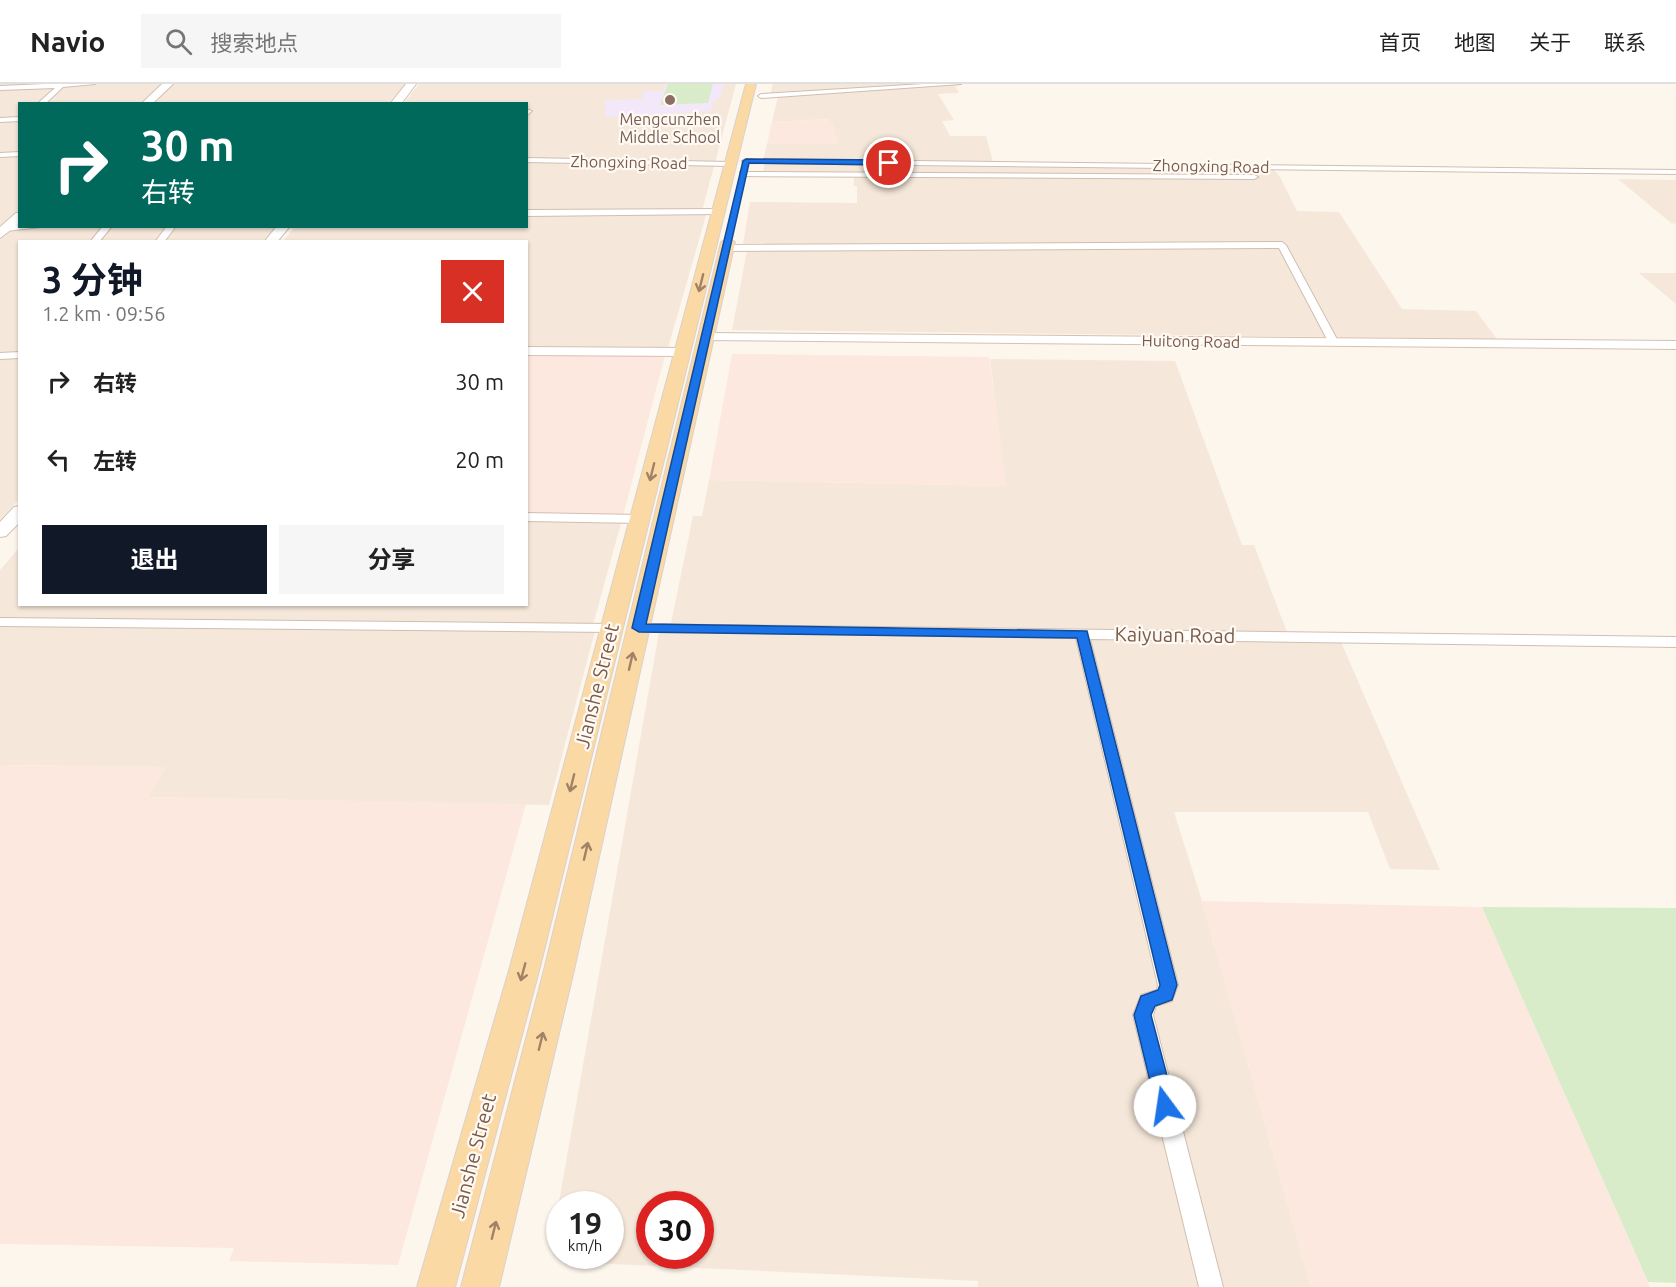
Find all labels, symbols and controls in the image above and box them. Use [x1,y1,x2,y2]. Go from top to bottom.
search box [141,14,561,68]
icon: search [162,25,195,58]
text: Navio [30,26,105,57]
text: 搜索地点 [210,30,298,55]
text: 首页 [1379,30,1421,54]
text: 地图 [1454,30,1496,54]
text: 关于 [1529,30,1571,54]
text: 联系 [1604,30,1646,54]
marker: Mengcunzhen Middle School [663,93,677,107]
place label: Mengcunzhen Middle School [619,110,721,146]
text: 30 m [141,122,235,169]
icon: right [42,126,120,204]
pin [863,137,914,188]
icon: arrive [872,146,905,179]
street label: Zhongxing Road [570,152,688,172]
street label: Zhongxing Road [1152,156,1270,176]
text: 右转 [141,177,195,207]
text: 3 分钟 [42,259,143,300]
button: close [441,260,504,323]
one-way arrow [695,274,707,293]
text: 1.2 km · 09:56 [42,302,166,325]
street label: Huitong Road [1142,331,1240,351]
icon: right [42,365,75,398]
text: 30 m [455,369,504,394]
text: 右转 [93,370,137,395]
icon: left [42,443,75,476]
text: 20 m [455,447,504,472]
text: 左转 [93,448,137,473]
one-way arrow [646,462,658,481]
button: 退出 [42,525,267,594]
button: 分享 [279,525,504,594]
street label: Jianshe Street [570,621,623,751]
street label: Kaiyuan Road [1114,622,1236,647]
one-way arrow [625,652,637,671]
one-way arrow [566,773,578,792]
one-way arrow [581,842,593,861]
one-way arrow [517,962,529,981]
one-way arrow [536,1032,548,1051]
position arrow [1133,1074,1197,1138]
street label: Jianshe Street [445,1091,500,1221]
speed limit sign: 30 [636,1191,714,1269]
text: 19 [568,1206,602,1240]
one-way arrow [488,1221,500,1240]
text: km/h [568,1237,602,1254]

